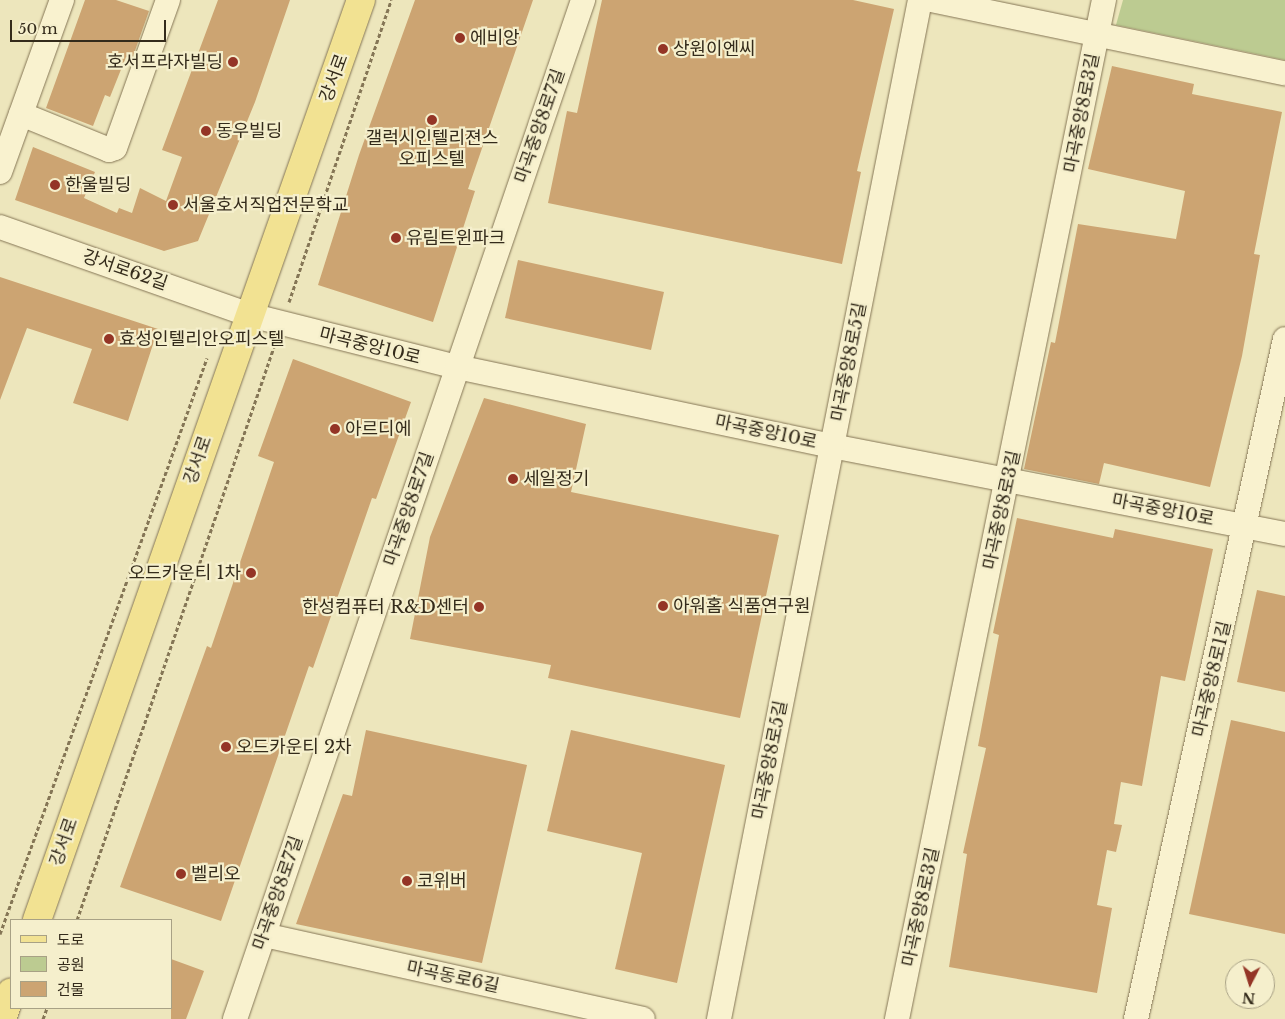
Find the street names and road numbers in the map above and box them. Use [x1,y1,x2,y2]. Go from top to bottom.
street label: 강서로 [315,51,353,105]
street label: 마곡중앙8로3길 [1060,51,1104,175]
street label: 마곡중앙8로7길 [510,66,570,186]
street label: 강서로62길 [79,245,171,295]
street label: 마곡중앙8로5길 [827,301,871,423]
street label: 마곡중앙10로 [317,323,423,369]
street label: 마곡중앙10로 [713,411,819,453]
street label: 강서로 [180,433,216,487]
street label: 마곡중앙8로3길 [979,448,1025,572]
street label: 마곡중앙8로7길 [379,449,439,569]
street label: 마곡중앙10로 [1110,490,1216,530]
street label: 마곡중앙8로1길 [1188,619,1236,739]
street label: 마곡중앙8로5길 [748,699,792,821]
street label: 강서로 [46,815,82,869]
street label: 마곡중앙8로7길 [248,833,308,953]
street label: 마곡중앙8로3길 [898,845,944,969]
street label: 마곡동로6길 [405,957,501,997]

